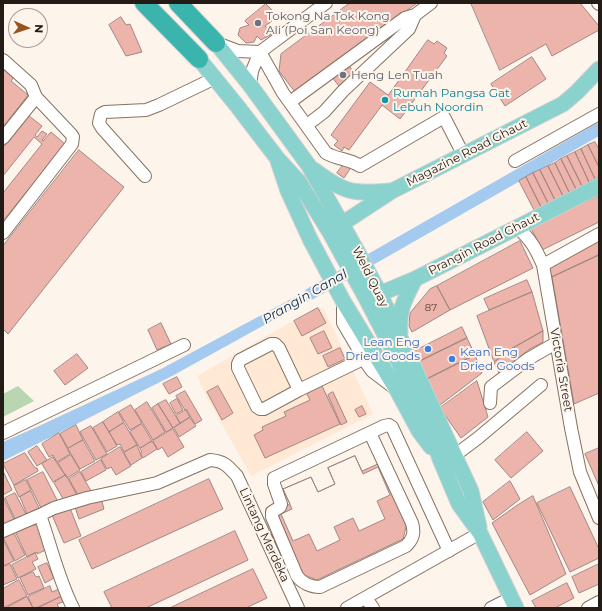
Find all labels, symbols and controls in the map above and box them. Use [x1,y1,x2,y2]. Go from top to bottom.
north arrow [8,8,48,48]
place label: Tokong Na Tok Kong Ali (Poi San Keong) [266,9,390,37]
marker: Tokong Na Tok Kong Ali (Poi San Keong) [253,18,263,28]
text: N [32,24,46,33]
place label: Heng Len Tuah [351,68,443,82]
marker: Heng Len Tuah [338,70,348,80]
place label: Rumah Pangsa Gat Lebuh Noordin [393,86,510,114]
marker: Rumah Pangsa Gat Lebuh Noordin [380,95,390,105]
street label: Magazine Road Ghaut [404,116,530,190]
street label: Prangin Road Ghaut [426,210,542,278]
street label: Weld Quay [349,244,391,310]
water label: Prangin Canal [260,266,350,328]
house number: 87 [425,302,437,314]
street label: Victoria Street [547,327,575,413]
place label: Lean Eng Dried Goods [345,335,420,363]
marker: Lean Eng Dried Goods [423,344,433,354]
place label: Kean Eng Dried Goods [460,345,535,373]
marker: Kean Eng Dried Goods [447,354,457,364]
street label: Lintang Merdeka [236,486,292,584]

